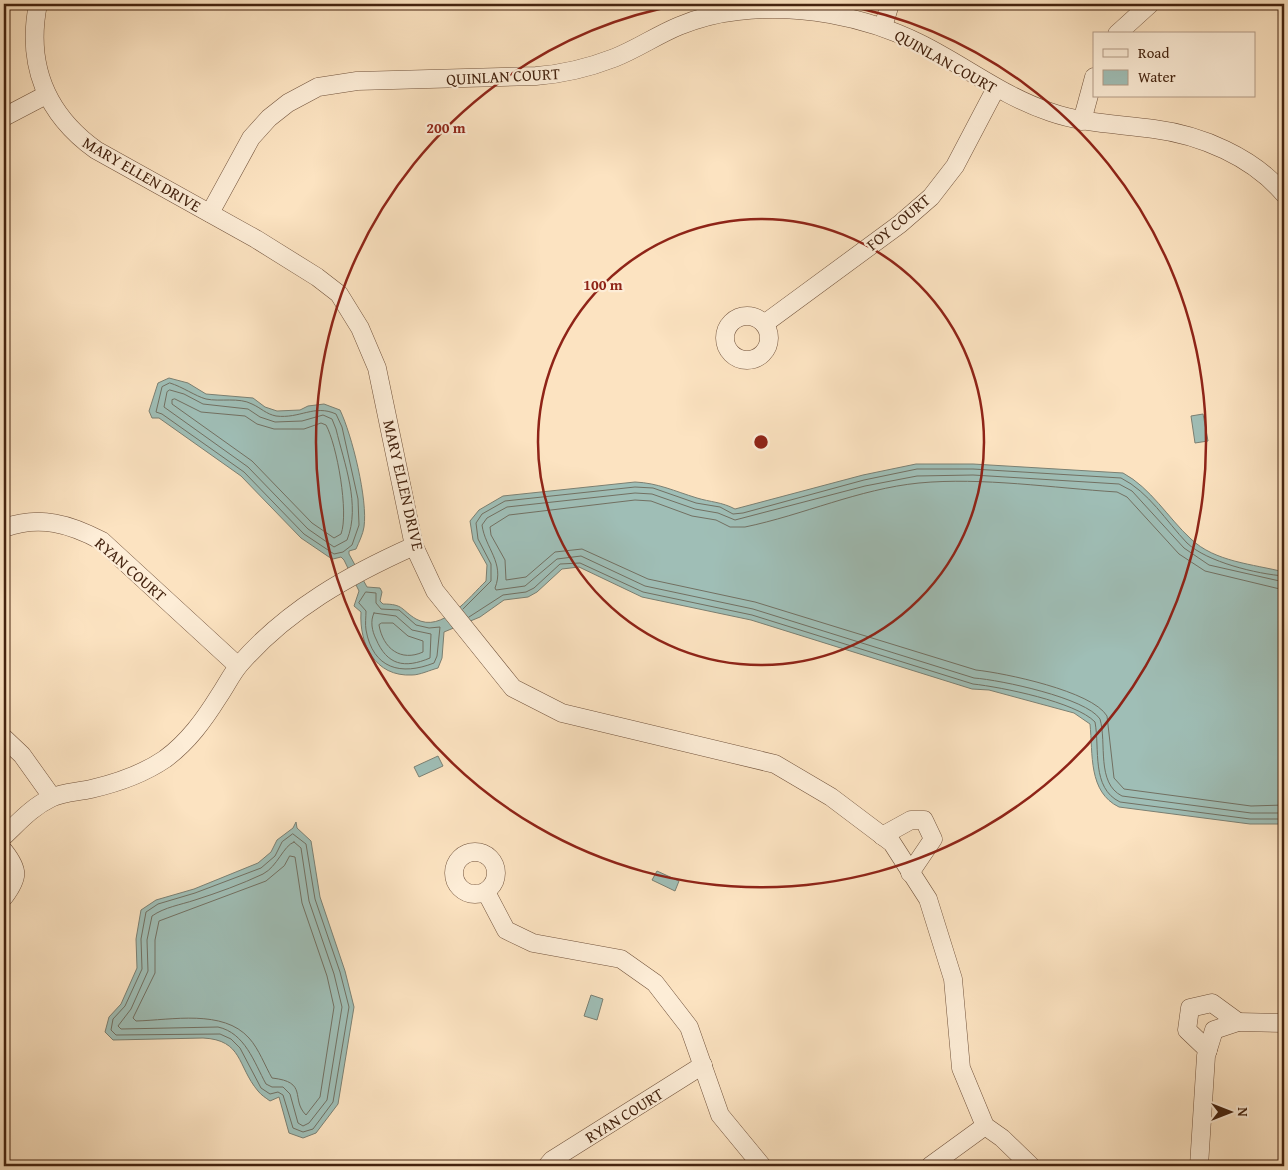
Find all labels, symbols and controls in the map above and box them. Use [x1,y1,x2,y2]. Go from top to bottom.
street label: QUINLAN COURT [890,23,1002,99]
legend [1093,32,1256,98]
text: Road [1138,42,1169,63]
street label: QUINLAN COURT [445,61,561,91]
text: Water [1138,66,1176,87]
text: 200 m [426,117,466,138]
street label: MARY ELLEN DRIVE [78,130,206,218]
street label: FOY COURT [861,188,935,256]
text: 100 m [583,274,623,295]
street label: MARY ELLEN DRIVE [377,417,431,553]
centre of rings [752,433,770,451]
street label: RYAN COURT [90,531,172,607]
street label: RYAN COURT [580,1081,668,1149]
north arrow [1206,1088,1256,1138]
text: N [1233,1107,1253,1117]

